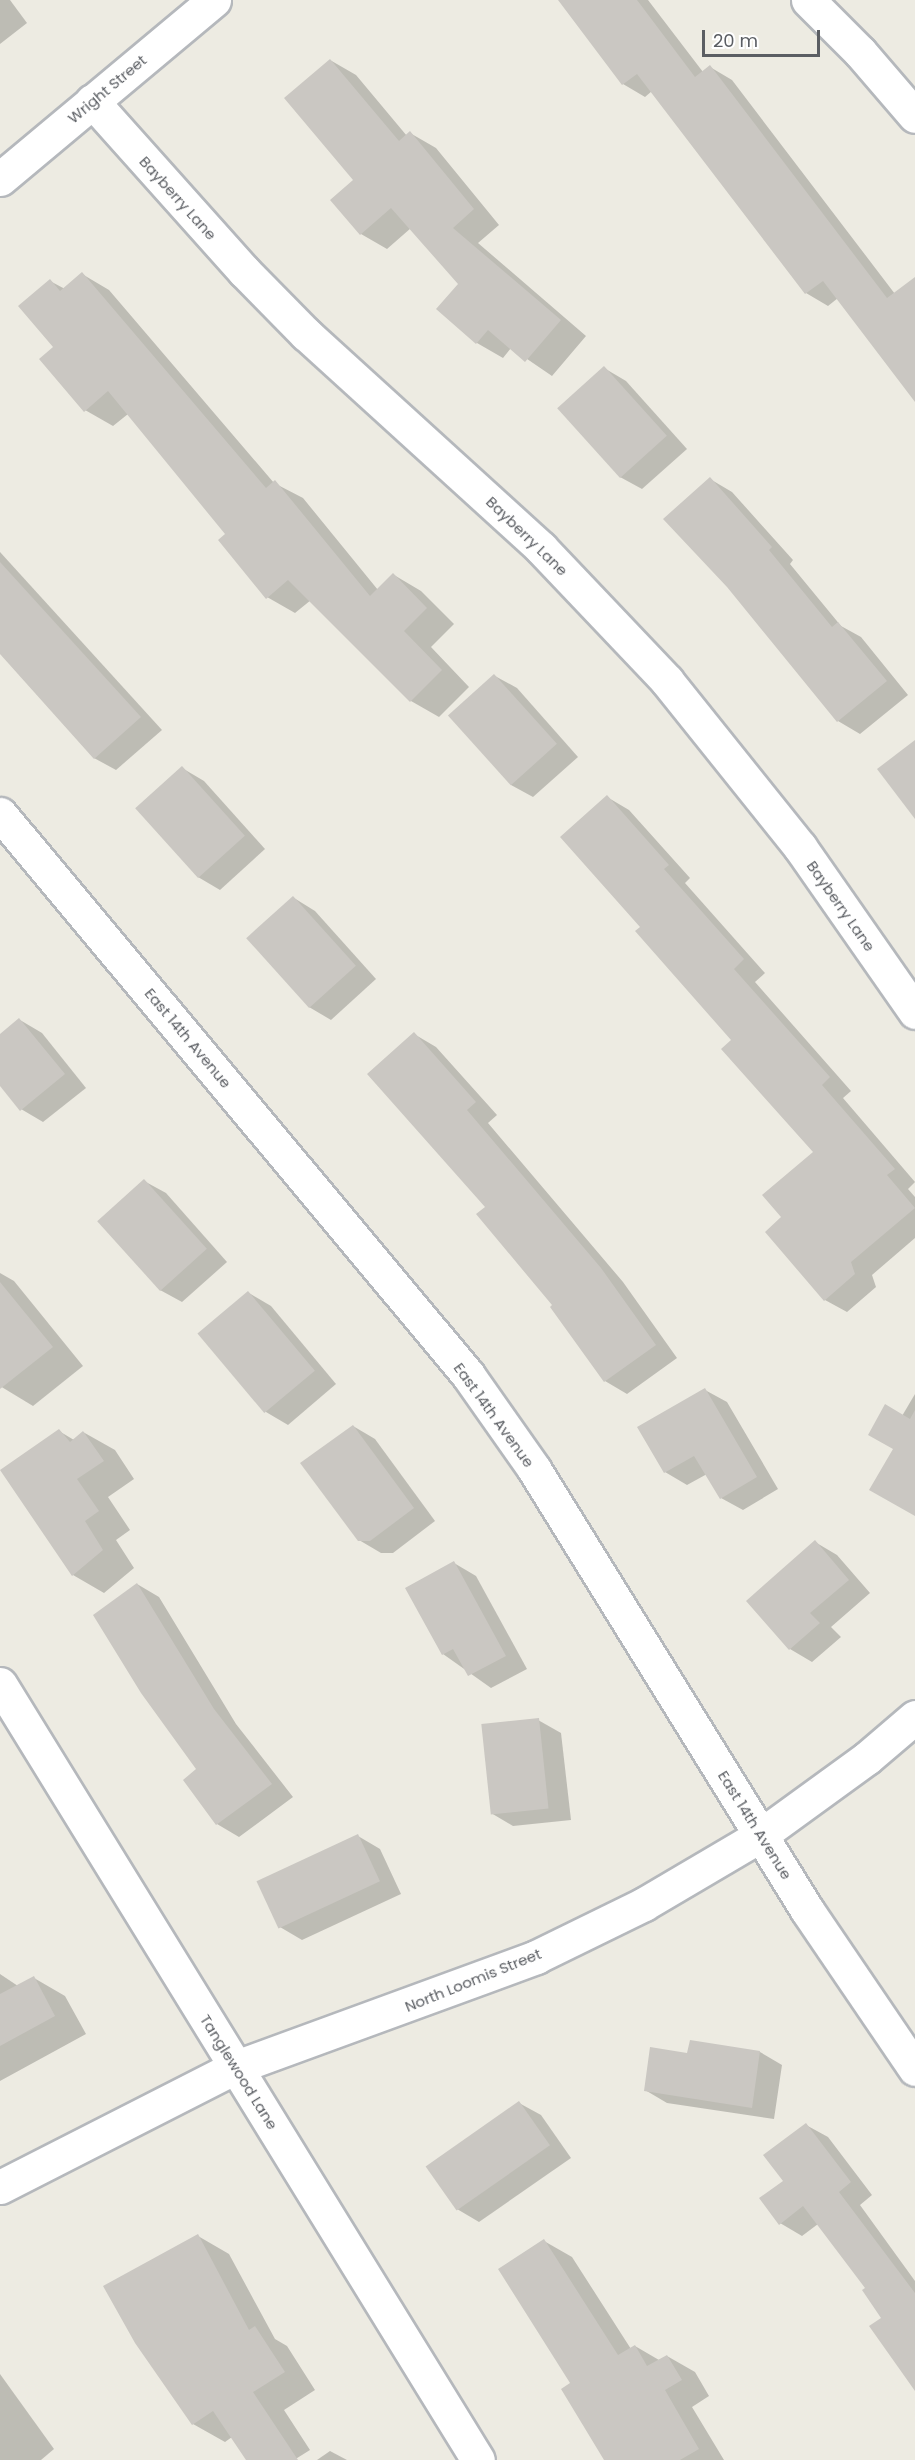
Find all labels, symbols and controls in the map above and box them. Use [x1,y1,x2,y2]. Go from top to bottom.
scale bar [705,18,824,56]
text: 20 m [713,28,758,53]
street label: Wright Street [64,51,150,127]
street label: Bayberry Lane [136,152,220,244]
street label: Bayberry Lane [482,493,572,579]
street label: Bayberry Lane [803,857,879,955]
street label: East 14th Avenue [141,984,235,1092]
street label: East 14th Avenue [450,1359,538,1471]
street label: East 14th Avenue [714,1767,796,1883]
street label: North Loomis Street [402,1944,544,2016]
street label: Tanglewood Lane [196,2011,282,2133]

